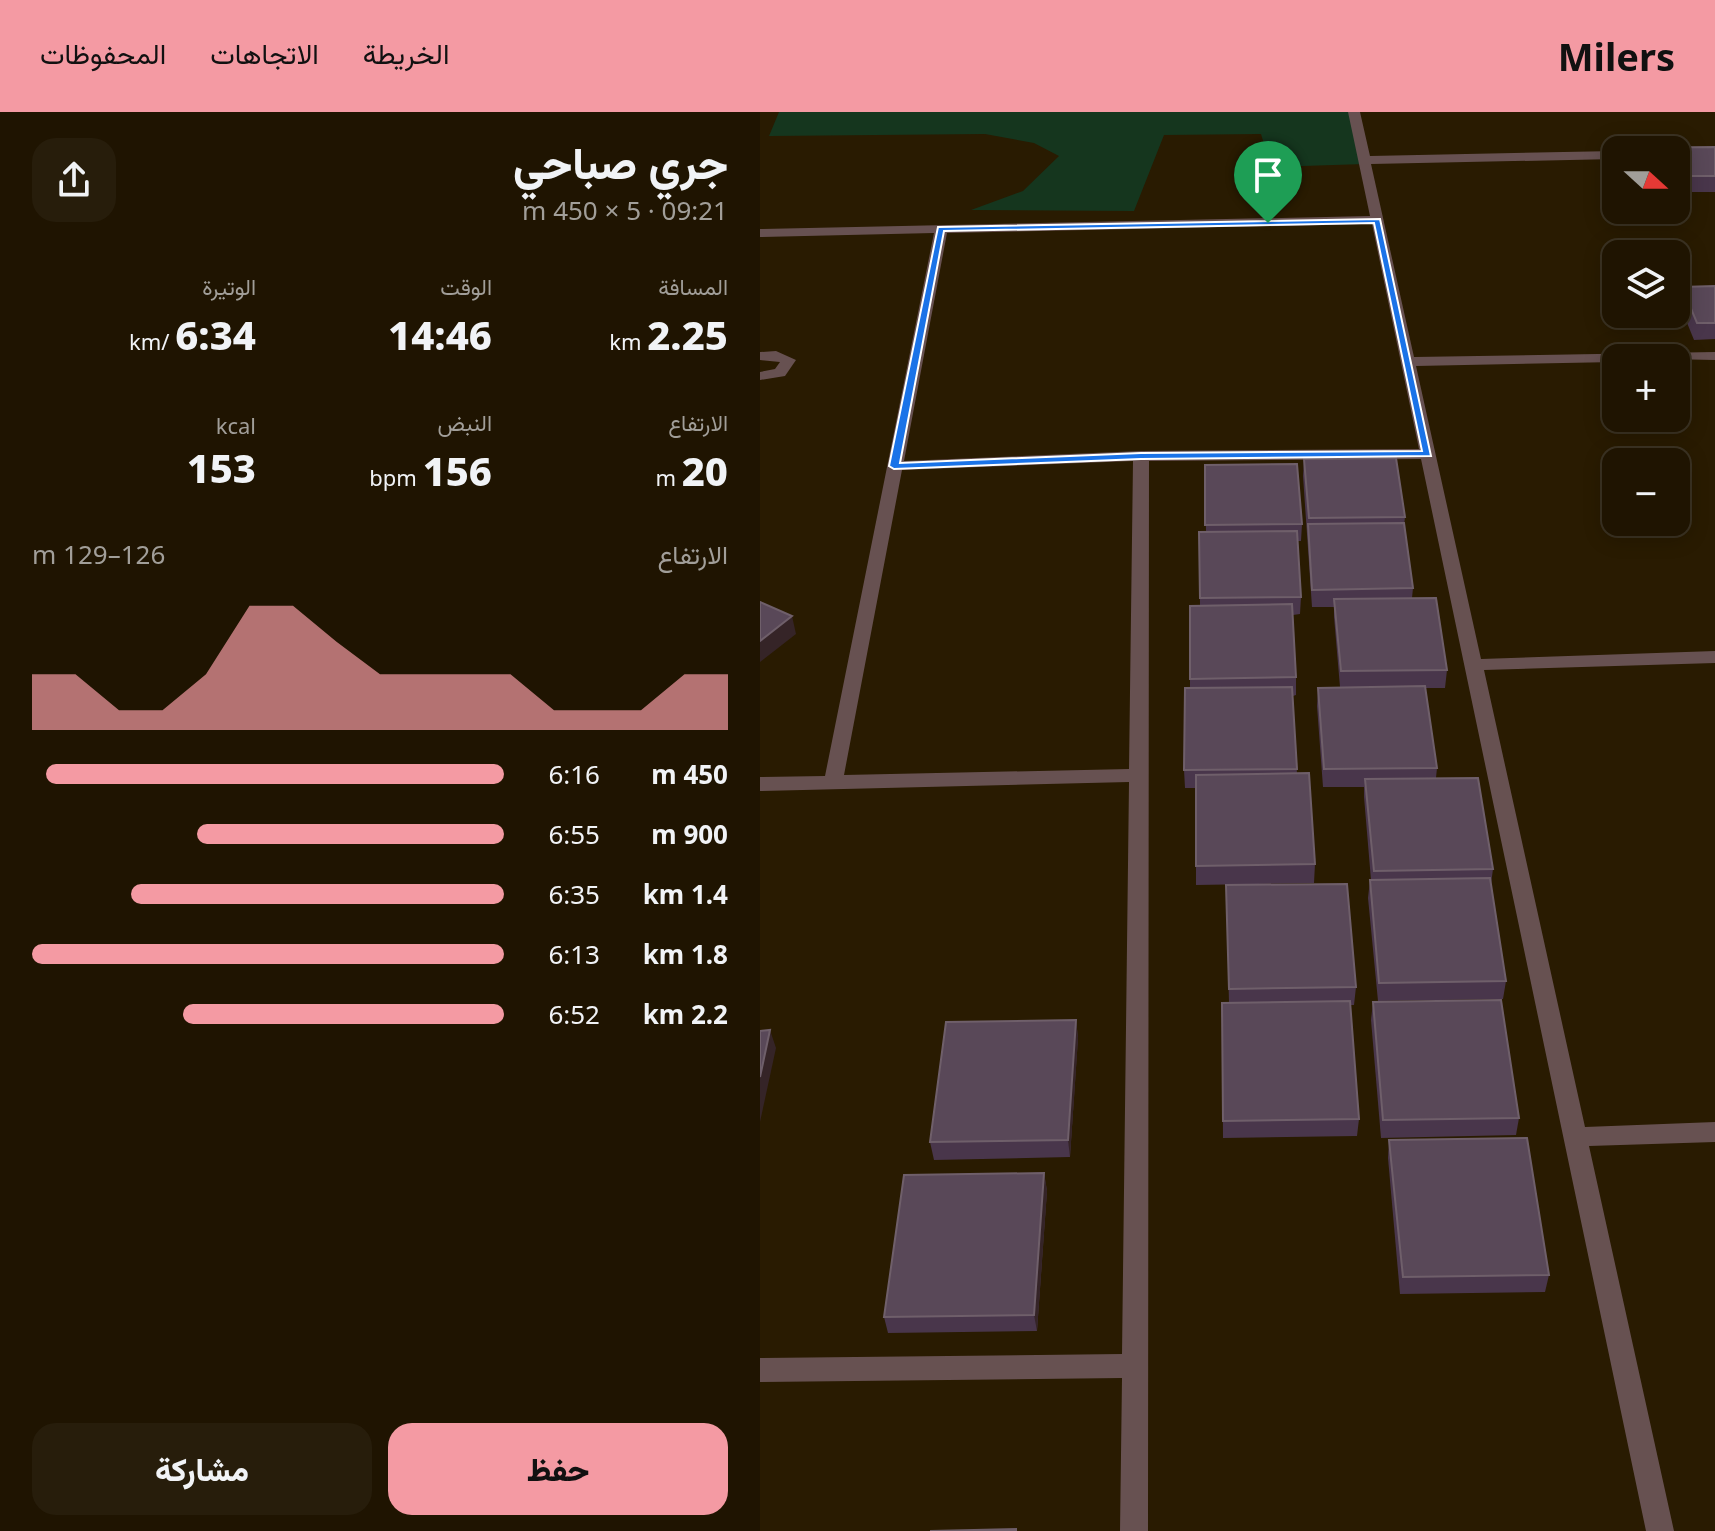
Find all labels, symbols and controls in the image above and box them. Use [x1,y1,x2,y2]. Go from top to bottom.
text: Milers [1558,30,1675,82]
text: المحفوظات [40,34,166,72]
text: الاتجاهات [210,34,319,72]
text: الخريطة [363,34,449,72]
text: جري صباحي [513,132,728,192]
north arrow [1602,136,1690,224]
map controls [1602,136,1690,536]
button: share [32,138,116,222]
pin [1234,141,1302,223]
icon: arrive [1246,153,1290,197]
text: 09:21 · 5 × 450 m [522,192,728,228]
button: layers [1602,240,1690,328]
text: الوتيرة [202,271,256,301]
text: الوقت [440,271,492,301]
text: المسافة [658,271,728,301]
text: 6:34 [175,307,256,362]
text: 14:46 [388,307,492,362]
text: 2.25 [647,307,728,362]
text: /km [129,326,175,356]
text: km [609,326,647,356]
button: + [1602,344,1690,432]
text: النبض [438,407,492,437]
text: الارتفاع [668,407,728,437]
text: kcal [216,410,256,440]
text: 153 [187,440,256,495]
text: 156 [423,443,492,498]
text: 20 [682,443,728,498]
button: − [1602,448,1690,536]
text: bpm [369,462,423,492]
text: m [655,462,682,492]
text: 126–129 m [32,536,165,572]
text: الارتفاع [657,536,728,572]
text: 6:16 [548,756,600,792]
text: 450 m [651,756,728,792]
text: 6:55 [548,816,600,852]
text: 900 m [651,816,728,852]
text: 6:35 [548,876,600,912]
text: 1.4 km [643,876,728,912]
text: 6:13 [548,936,600,972]
text: 1.8 km [643,936,728,972]
text: 6:52 [548,996,600,1032]
text: 2.2 km [643,996,728,1032]
button: مشاركة [32,1423,372,1515]
button: حفظ [388,1423,728,1515]

